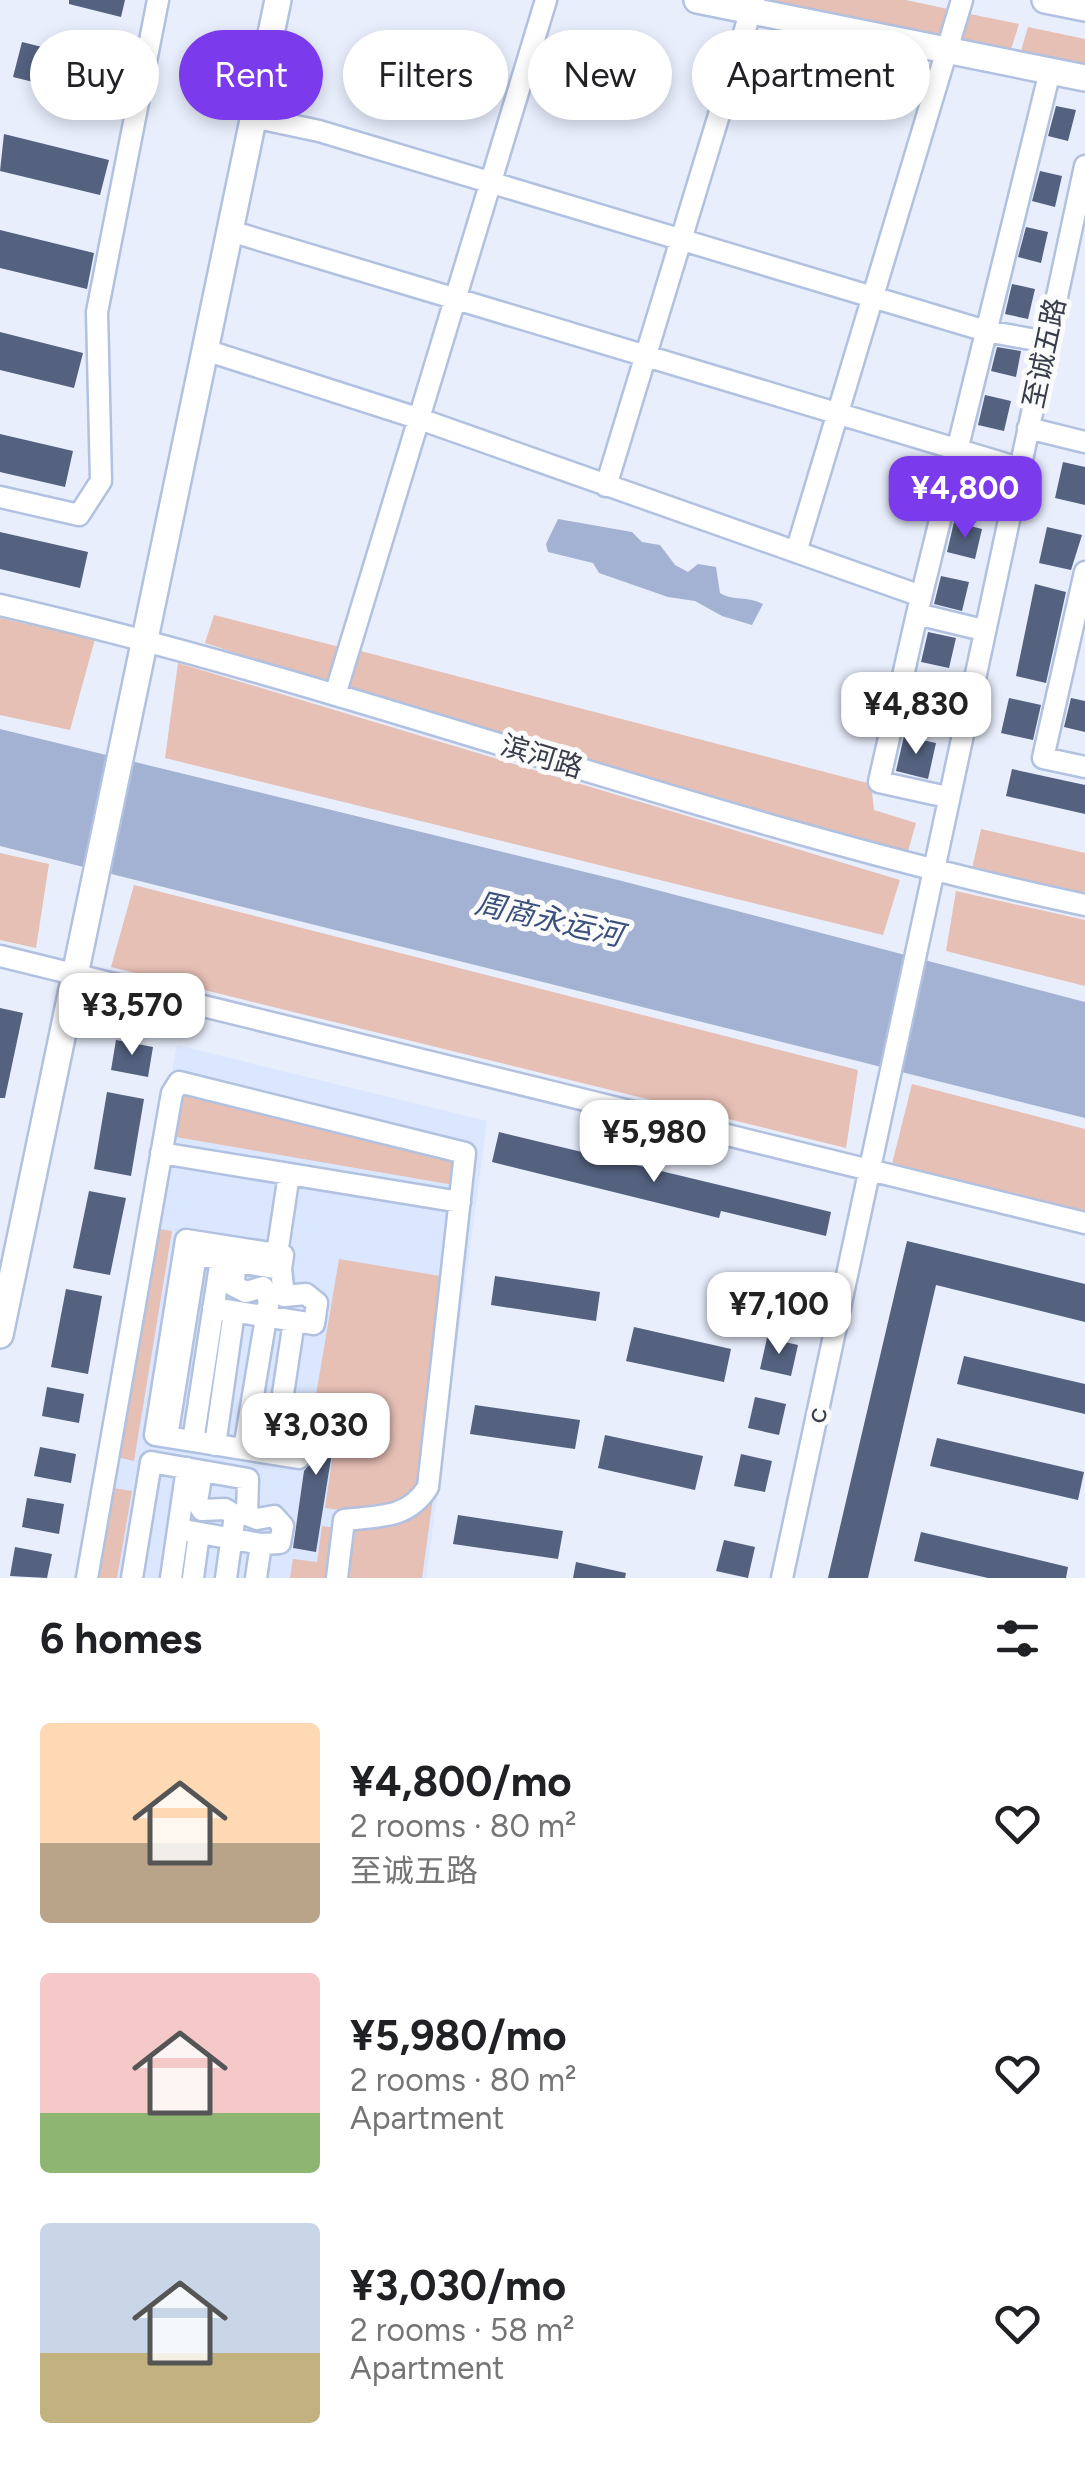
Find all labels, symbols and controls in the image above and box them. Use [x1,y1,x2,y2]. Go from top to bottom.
chip: Buy [30,30,159,120]
chip: Rent [179,30,323,120]
chip: Filters [343,30,508,120]
chip: New [528,30,672,120]
chip: Apartment [692,30,930,120]
street label: 至诚五路 [1016,295,1072,411]
pin: ¥4,800 [884,456,1046,541]
text: ¥4,800 [911,469,1019,507]
pin: ¥4,830 [835,672,997,757]
text: ¥4,830 [863,685,969,723]
street label: 滨河路 [497,727,587,785]
water label: 周商永运河 [472,884,631,955]
pin: ¥3,570 [51,973,213,1058]
text: ¥3,570 [81,986,183,1024]
pin: ¥5,980 [573,1100,735,1185]
text: ¥5,980 [602,1113,706,1151]
pin: ¥7,100 [698,1272,860,1357]
text: ¥7,100 [729,1285,829,1323]
pin: ¥3,030 [235,1393,397,1478]
street label: c [798,1404,834,1426]
text: ¥3,030 [264,1406,368,1444]
icon: filters [990,1611,1045,1666]
text: 6 homes [40,1613,202,1664]
text: ¥4,800/mo [350,1756,572,1807]
icon: home [120,1763,240,1883]
icon: heart [990,1796,1045,1851]
text: 2 rooms · 80 m² [350,1807,577,1845]
text: 至诚五路 [350,1852,478,1890]
text: ¥5,980/mo [350,2010,567,2061]
icon: home [120,2013,240,2133]
icon: heart [990,2046,1045,2101]
text: 2 rooms · 80 m² [350,2061,577,2099]
text: Apartment [350,2099,504,2137]
text: ¥3,030/mo [350,2260,566,2311]
icon: home [120,2263,240,2383]
icon: heart [990,2296,1045,2351]
text: 2 rooms · 58 m² [350,2311,575,2349]
text: Apartment [350,2349,504,2387]

